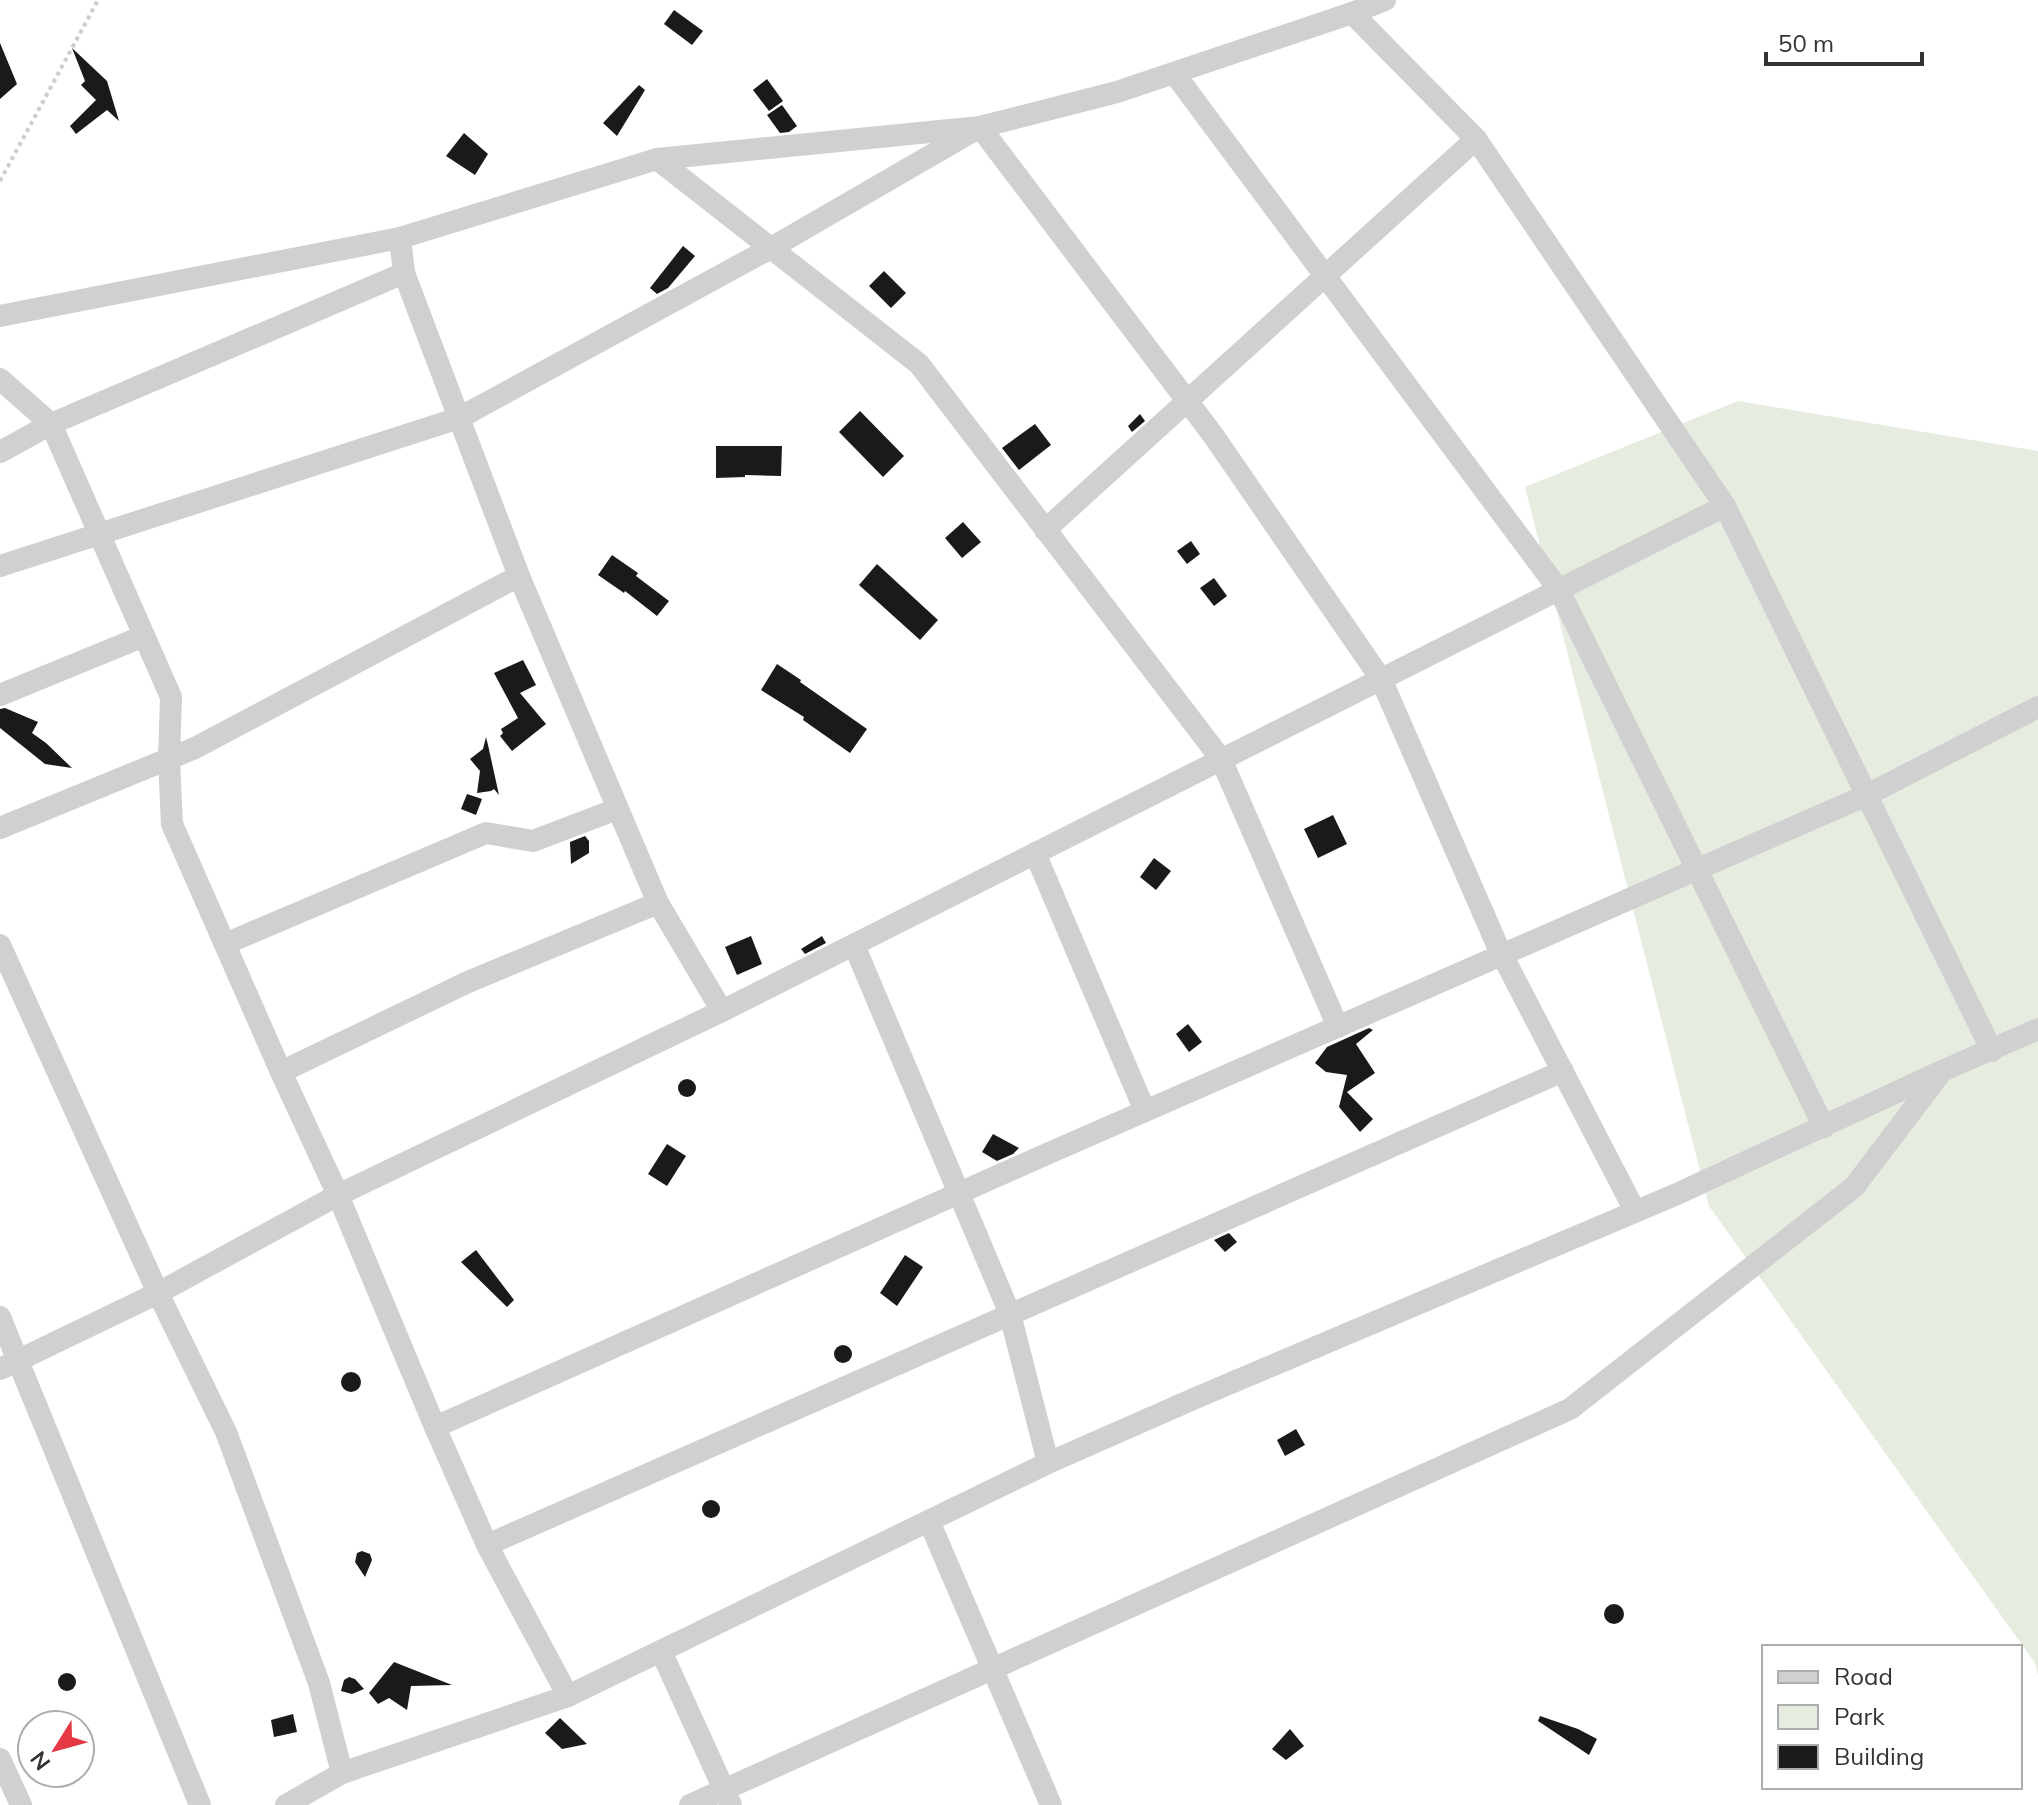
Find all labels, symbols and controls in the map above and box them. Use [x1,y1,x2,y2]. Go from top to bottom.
scale bar [1766,16,1922,66]
text: 50 m [1778,28,1834,58]
legend [1762,1645,2022,1789]
text: Road [1834,1661,1893,1691]
text: Park [1834,1701,1885,1731]
north arrow [16,1709,96,1789]
text: Building [1834,1741,1924,1771]
text: N [24,1746,56,1776]

